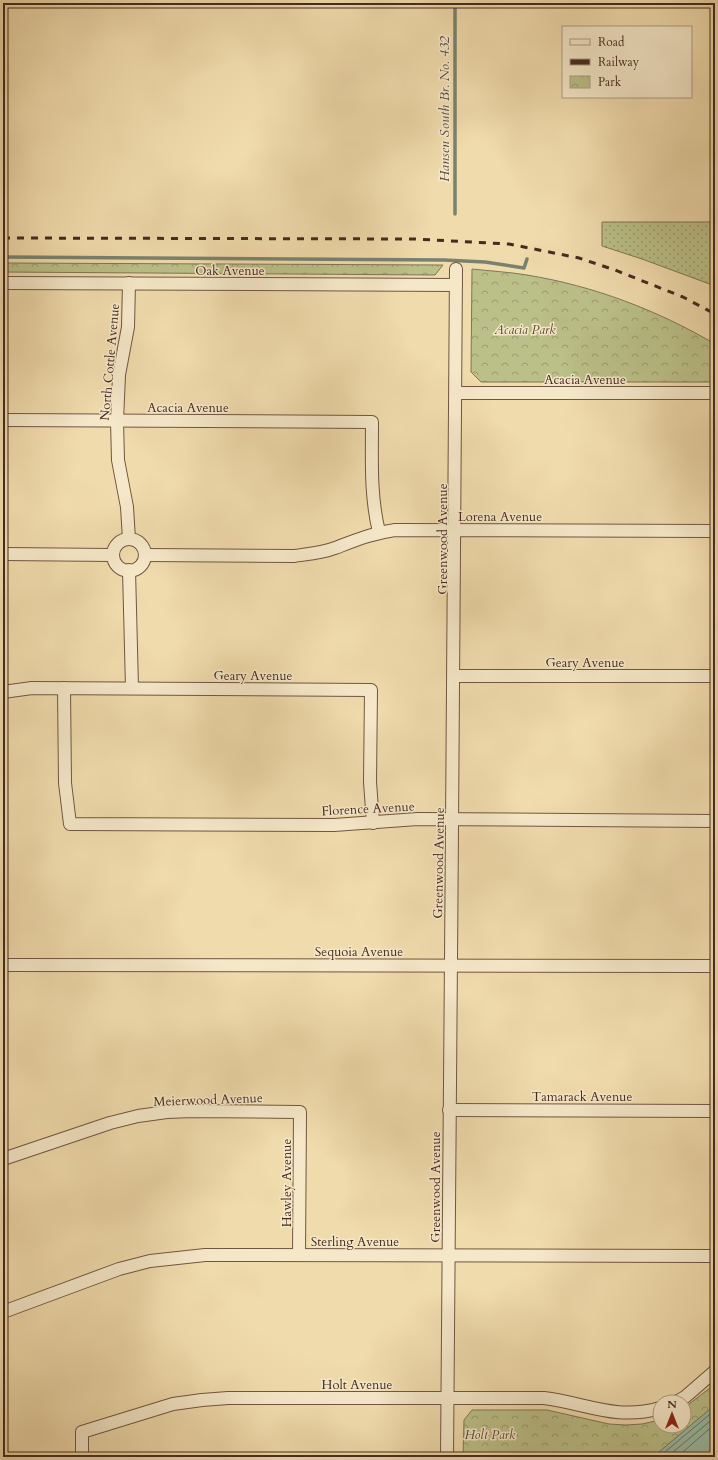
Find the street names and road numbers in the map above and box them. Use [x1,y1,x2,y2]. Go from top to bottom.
street label: Oak Avenue [195,262,265,280]
street label: North Cottle Avenue [96,303,124,421]
street label: Acacia Avenue [544,371,626,389]
street label: Acacia Avenue [147,399,229,417]
street label: Greenwood Avenue [434,483,452,595]
street label: Lorena Avenue [458,508,542,526]
street label: Geary Avenue [545,654,625,672]
street label: Geary Avenue [213,667,293,685]
street label: Florence Avenue [321,798,415,820]
street label: Greenwood Avenue [429,807,449,919]
street label: Sequoia Avenue [315,943,403,961]
street label: Tamarack Avenue [532,1088,632,1106]
street label: Meierwood Avenue [153,1089,263,1111]
street label: Greenwood Avenue [427,1131,445,1243]
street label: Hawley Avenue [278,1139,296,1227]
street label: Sterling Avenue [311,1233,399,1251]
street label: Holt Avenue [322,1376,393,1394]

